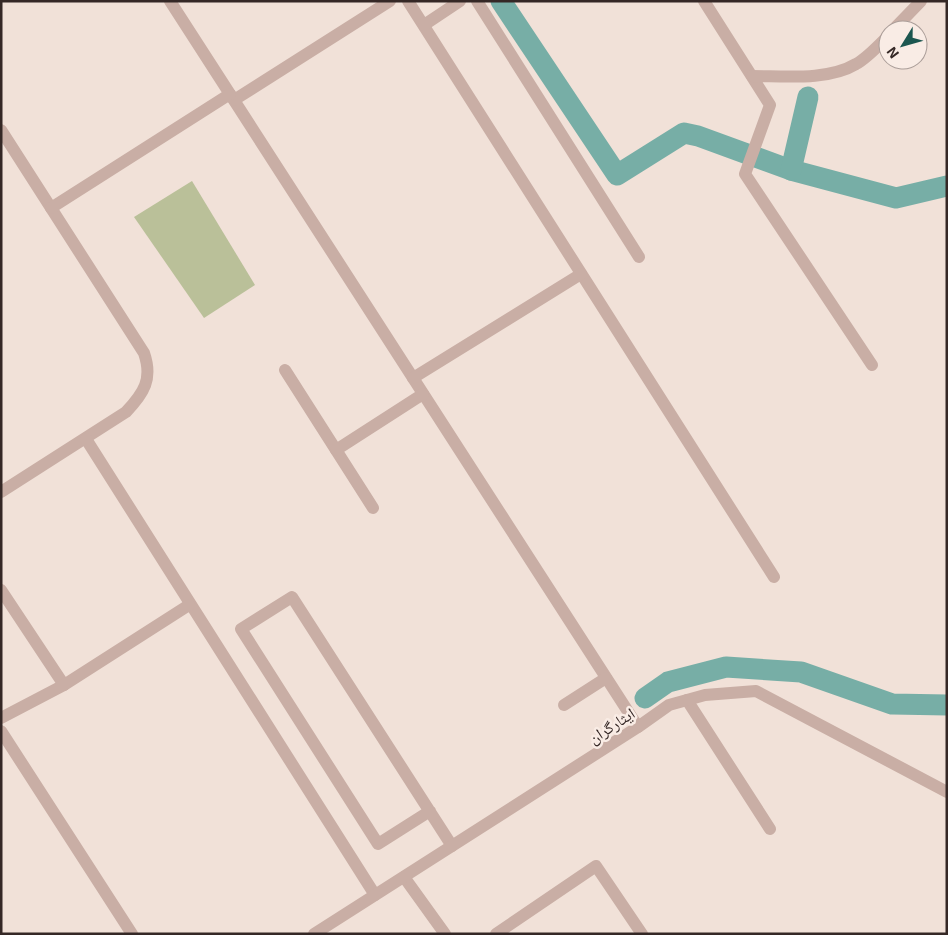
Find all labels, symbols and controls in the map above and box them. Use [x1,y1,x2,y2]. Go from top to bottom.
north arrow [878,20,928,70]
text: N [882,44,902,62]
street label: ایثارگران [584,703,639,749]

